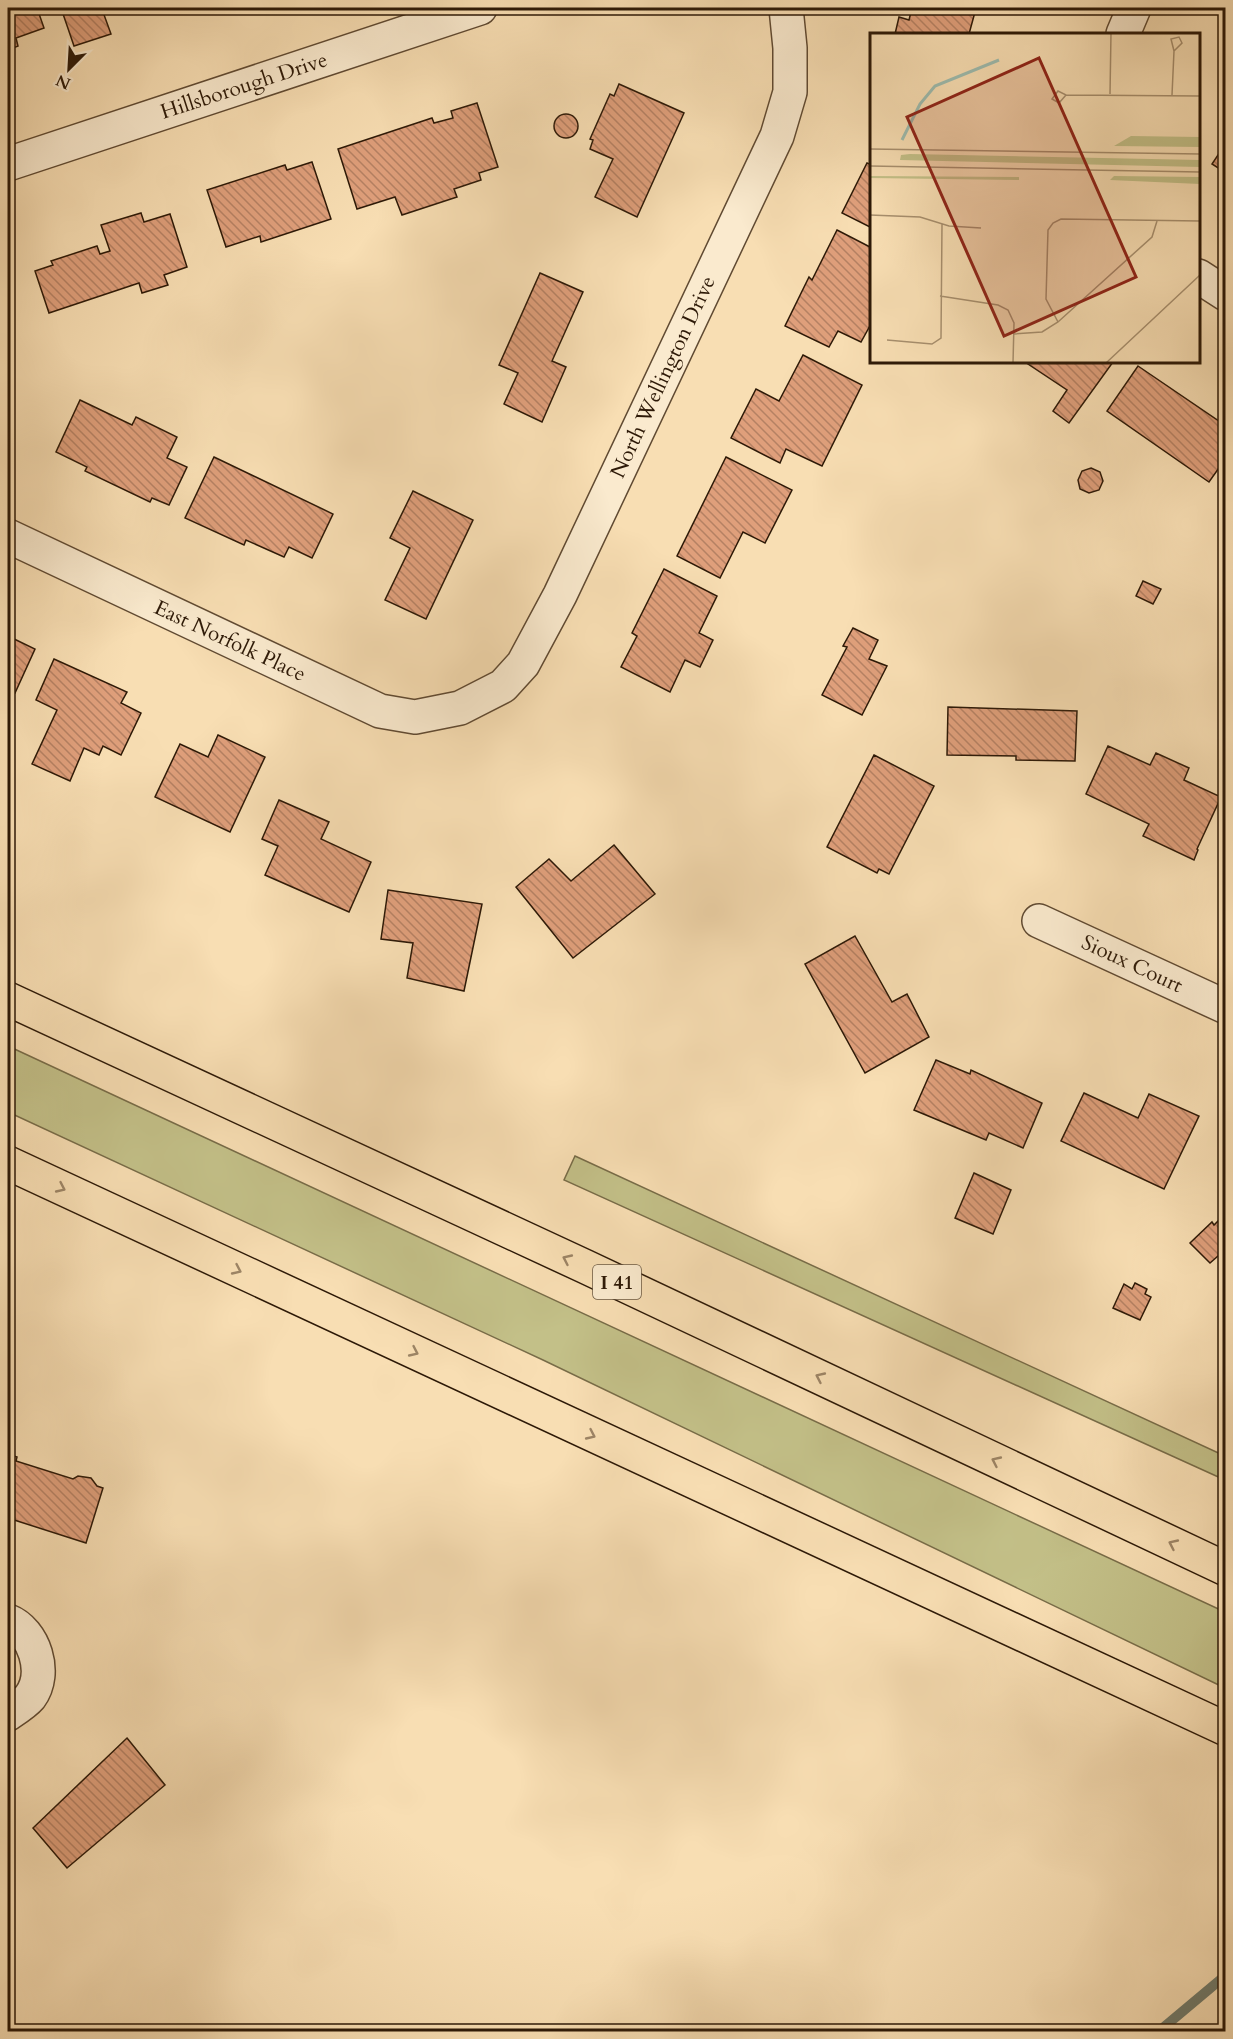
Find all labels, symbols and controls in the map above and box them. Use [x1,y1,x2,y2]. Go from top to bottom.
inset map [870,33,1200,363]
north arrow [39,39,99,99]
street label: Hillsborough Drive [157,45,331,127]
text: N [52,69,74,95]
street label: North Wellington Drive [603,271,723,483]
street label: East Norfolk Place [149,593,311,689]
street label: Sioux Court [1077,928,1188,1000]
one-way arrow [54,1180,65,1192]
one-way arrow [563,1254,574,1266]
one-way arrow [231,1263,242,1275]
road number: I 41 [593,1265,641,1299]
one-way arrow [408,1345,419,1357]
one-way arrow [815,1373,826,1385]
one-way arrow [585,1427,596,1439]
one-way arrow [992,1456,1003,1468]
one-way arrow [1168,1539,1179,1551]

